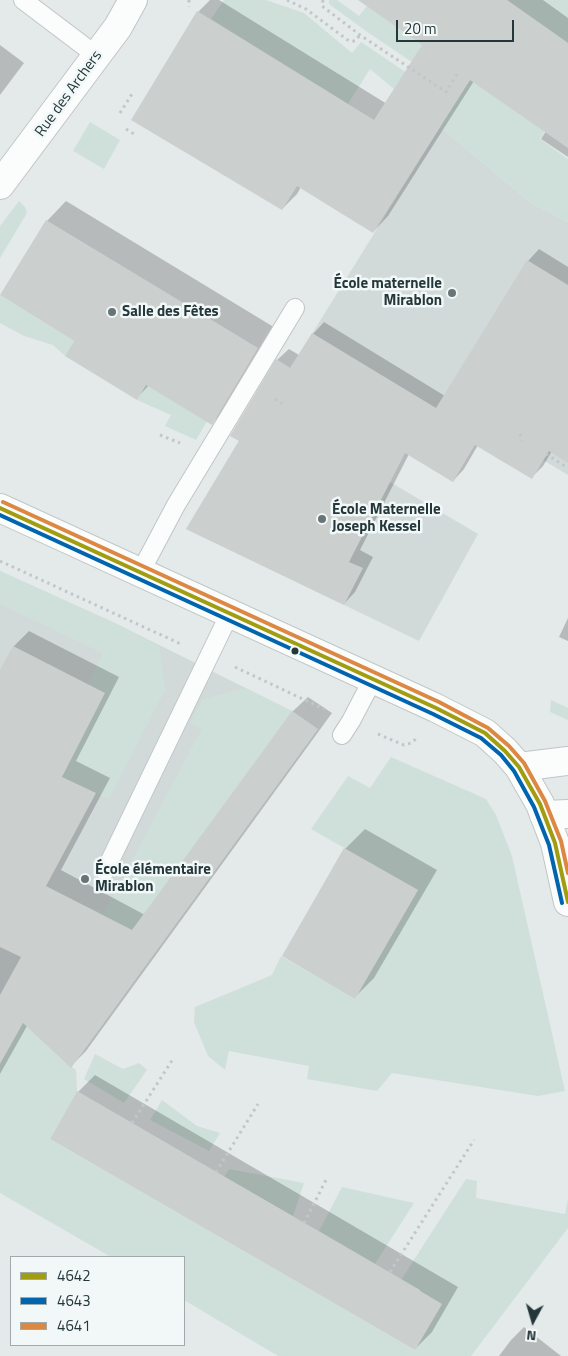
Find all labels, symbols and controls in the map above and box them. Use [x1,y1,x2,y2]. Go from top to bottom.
scale bar [398,10,516,42]
text: 20 m [404,17,437,40]
street label: Rue des Archers [32,47,106,141]
place label: École maternelle Mirablon [334,275,442,310]
marker: École maternelle Mirablon [446,287,458,299]
place label: Salle des Fêtes [122,303,219,321]
marker: Salle des Fêtes [106,306,118,318]
place label: École Maternelle Joseph Kessel [332,501,441,536]
marker: École Maternelle Joseph Kessel [316,513,328,525]
unlabelled marker [290,646,300,656]
place label: École élémentaire Mirablon [95,861,211,896]
marker: École élémentaire Mirablon [79,873,91,885]
legend [10,1256,185,1346]
text: 4642 [57,1264,91,1287]
text: 4643 [57,1289,91,1312]
north arrow [508,1296,558,1346]
text: 4641 [57,1314,91,1337]
text: N [525,1325,537,1347]

